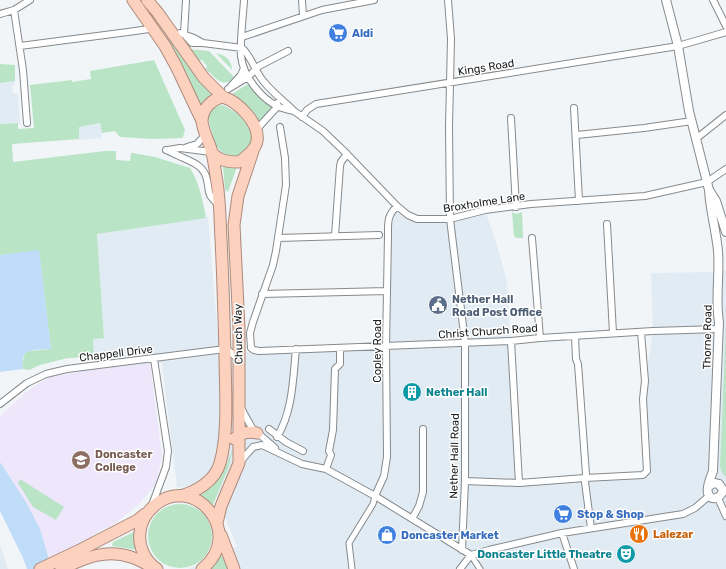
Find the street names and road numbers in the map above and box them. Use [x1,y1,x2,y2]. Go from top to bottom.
street label: Kings Road [457,57,515,78]
street label: Broxholme Lane [442,190,526,215]
street label: Church Way [231,304,246,364]
street label: Thorne Road [700,304,715,370]
street label: Copley Road [371,319,384,383]
street label: Christ Church Road [438,322,538,341]
street label: Chappell Drive [79,343,154,364]
street label: Nether Hall Road [447,413,462,499]

